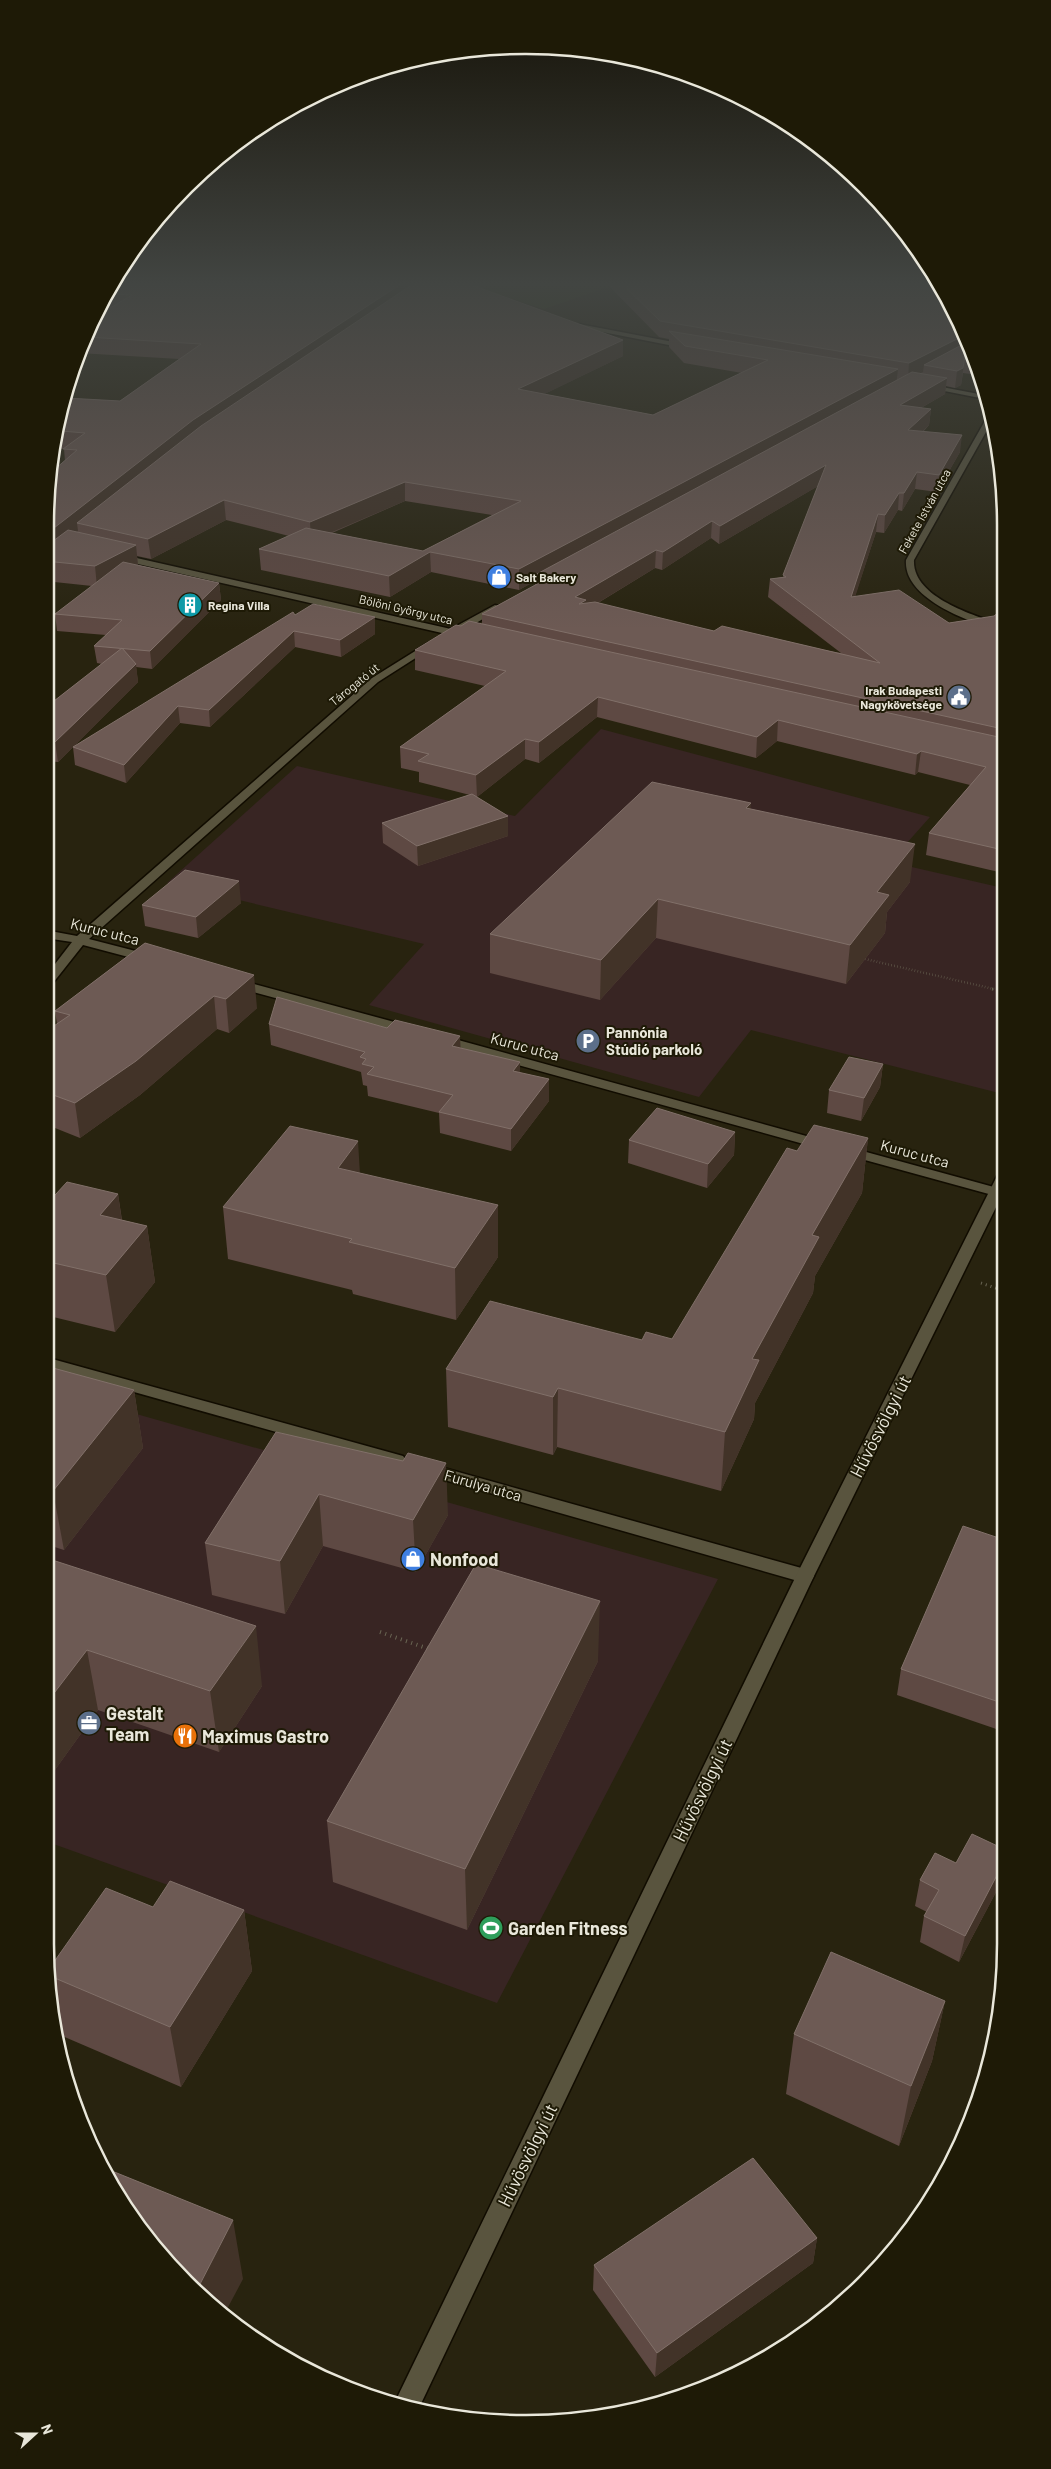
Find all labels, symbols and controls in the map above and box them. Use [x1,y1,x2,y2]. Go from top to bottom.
street label: Fekete István utca [895,466,953,556]
shop icon: Salt Bakery [486,564,512,590]
place label: Salt Bakery [516,570,576,584]
street label: Bölöni György utca [358,591,454,627]
building icon: Regina Villa [177,592,203,618]
place label: Regina Villa [208,598,270,612]
street label: Tárogató út [326,660,382,708]
place label: Irak Budapesti Nagykövetsége [860,683,942,711]
public building icon: Irak Budapesti Nagykövetsége [946,684,972,710]
street label: Kuruc utca [69,914,141,948]
place label: Pannónia Stúdió parkoló [606,1023,702,1058]
street label: Kuruc utca [489,1028,561,1064]
parking icon: Pannónia Stúdió parkoló [575,1028,601,1054]
street label: Kuruc utca [879,1135,951,1171]
street label: Hűvösvölgyi út [845,1371,915,1481]
street label: Furulya utca [442,1465,524,1505]
shop icon: Nonfood [400,1546,426,1572]
place label: Nonfood [430,1548,499,1570]
place label: Gestalt Team [106,1702,163,1745]
office icon: Gestalt Team [76,1710,102,1736]
restaurant icon: Maximus Gastro [172,1723,198,1749]
place label: Maximus Gastro [202,1725,329,1747]
street label: Hűvösvölgyi út [668,1735,736,1845]
sports icon: Garden Fitness [478,1915,504,1941]
place label: Garden Fitness [508,1917,628,1939]
street label: Hűvösvölgyi út [493,2100,561,2210]
north arrow [10,2409,60,2459]
text: N [38,2422,57,2437]

